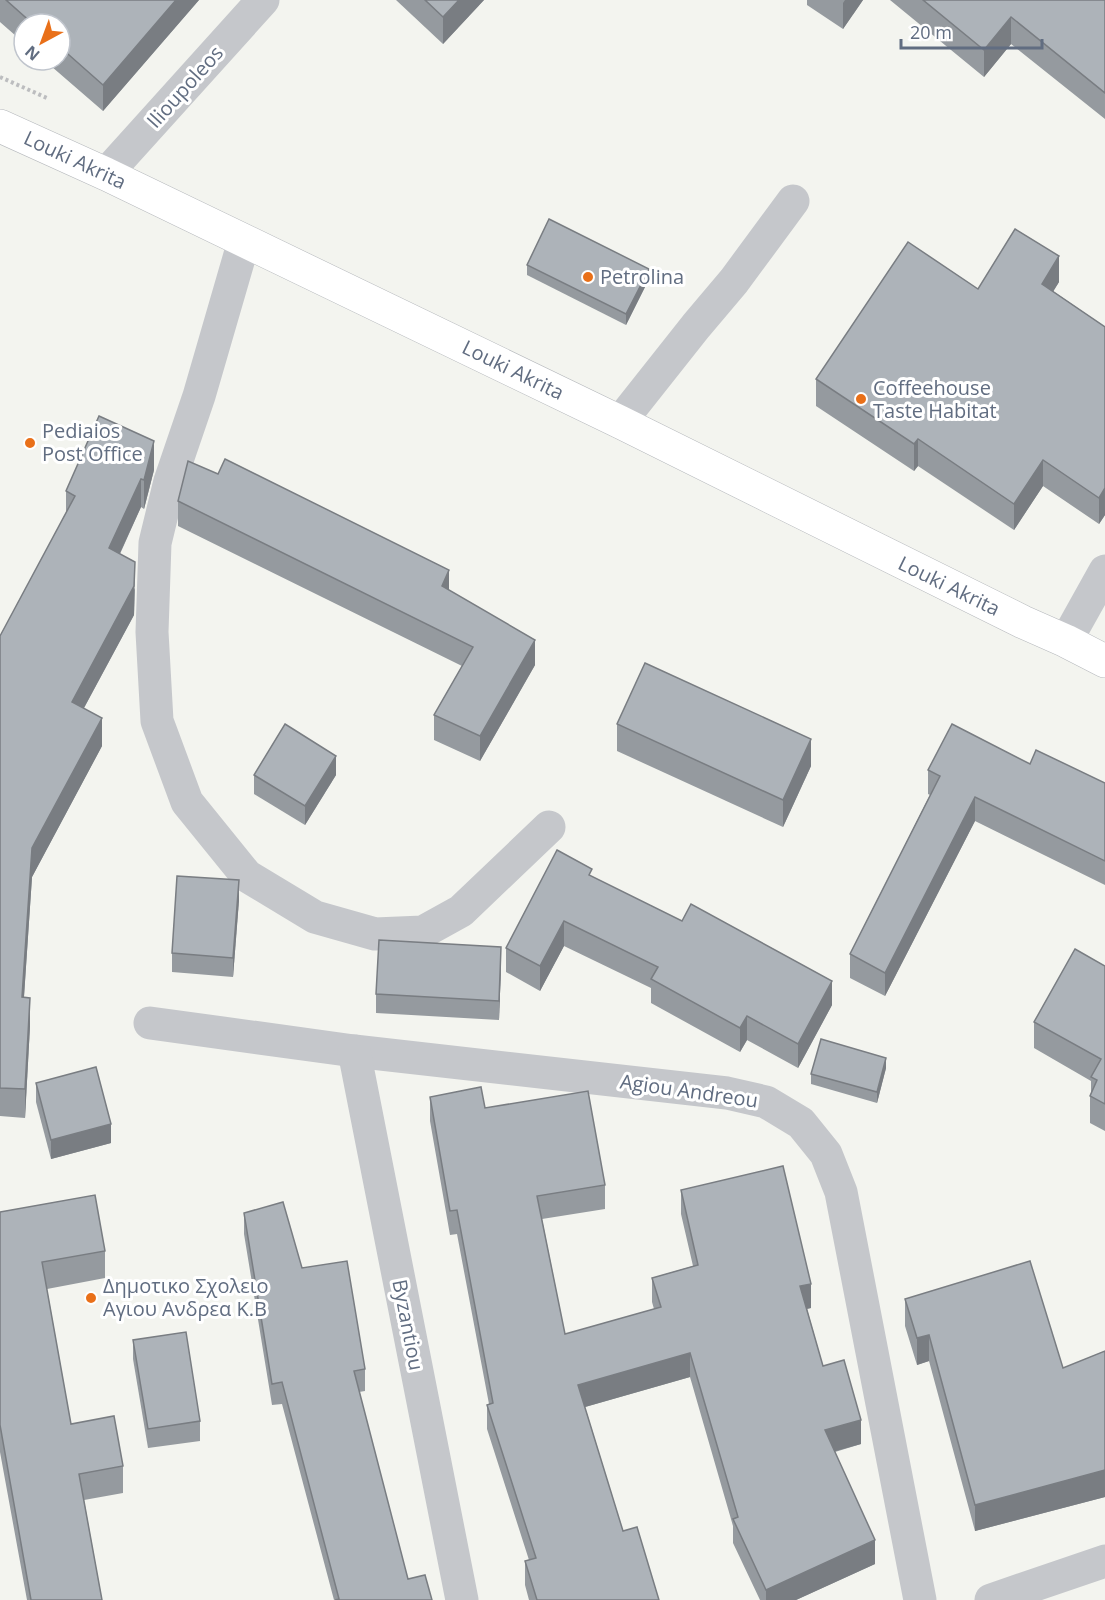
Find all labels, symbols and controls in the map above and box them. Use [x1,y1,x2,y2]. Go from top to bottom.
north arrow [12,12,72,72]
scale bar [901,12,1042,50]
text: 20 m [910,20,952,44]
street label: Ilioupoleos [140,40,229,134]
text: N [20,41,44,66]
street label: Louki Akrita [20,124,131,195]
place label: Petrolina [600,263,684,290]
marker: Petrolina [581,270,595,284]
street label: Louki Akrita [458,333,569,406]
place label: Coffeehouse Taste Habitat [873,374,997,424]
marker: Coffeehouse Taste Habitat [854,392,868,406]
place label: Pediaios Post Office [42,417,143,467]
marker: Pediaios Post Office [23,436,37,450]
street label: Louki Akrita [894,549,1005,622]
street label: Agiou Andreou [618,1067,760,1114]
place label: Δημοτικο Σχολειο Αγιου Ανδρεα Κ.Β [103,1272,269,1322]
street label: Byzantiou [386,1277,431,1373]
marker: Δημοτικο Σχολειο Αγιου Ανδρεα Κ.Β [84,1291,98,1305]

